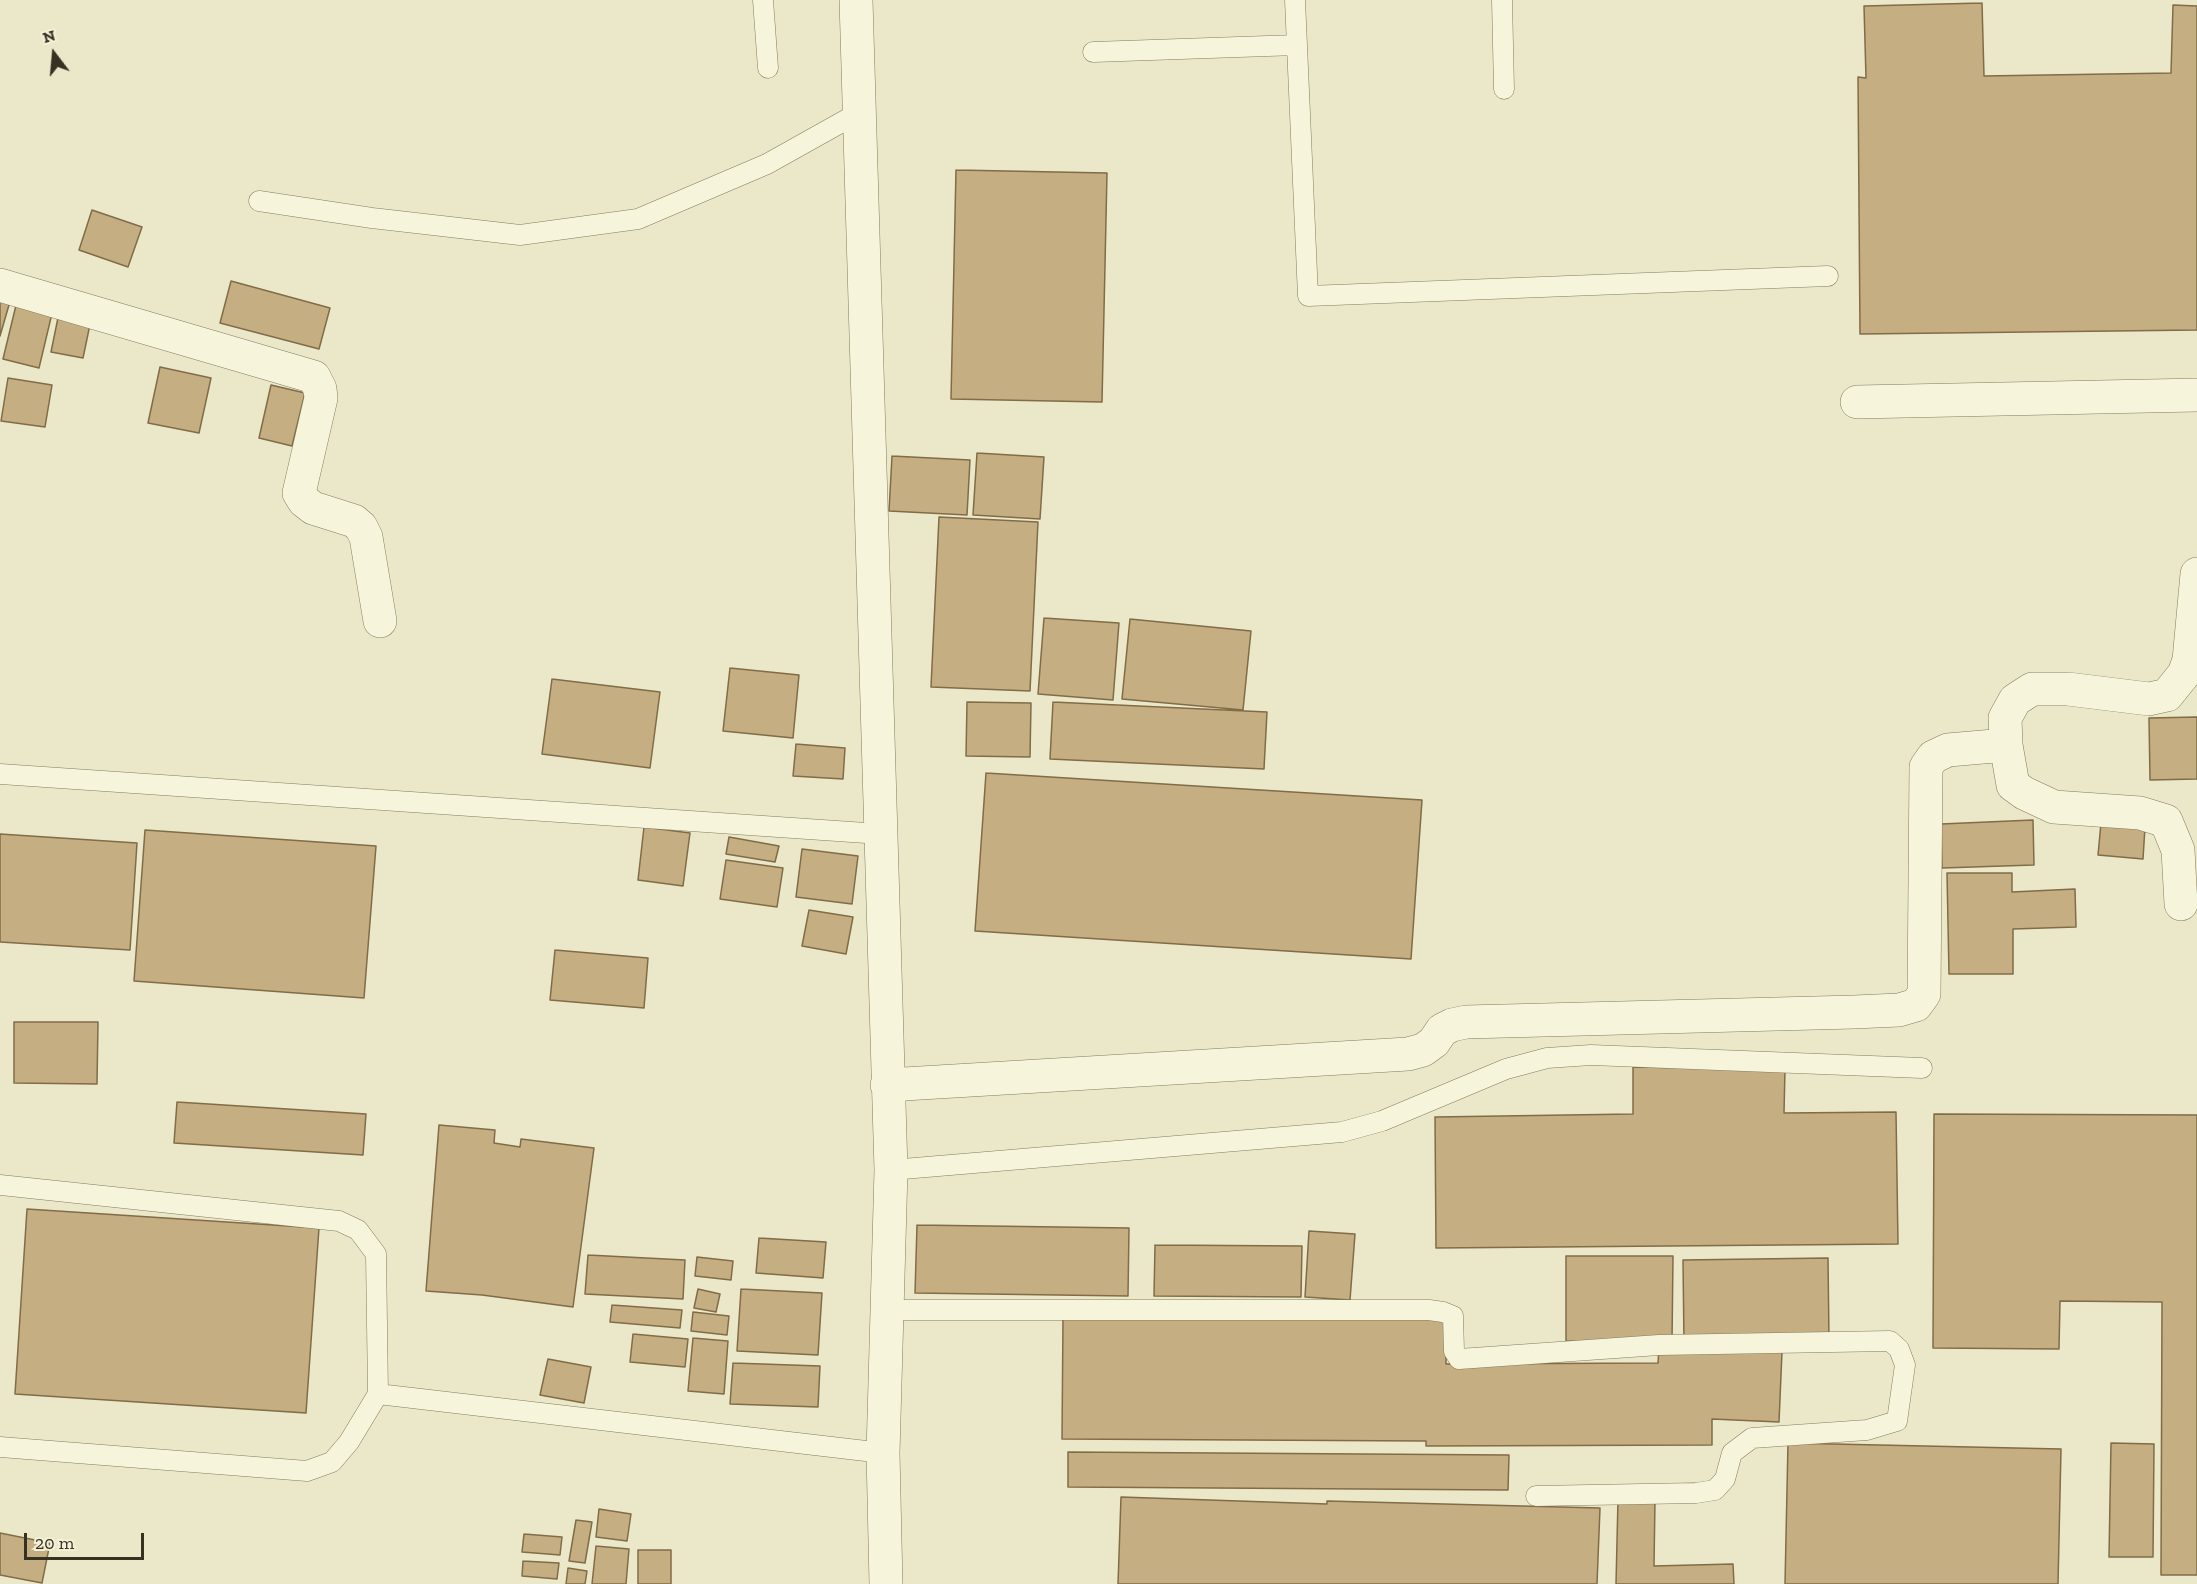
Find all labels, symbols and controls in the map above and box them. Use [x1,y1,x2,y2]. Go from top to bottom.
north arrow [24,24,84,84]
text: N [40,25,57,47]
scale bar [27,1521,147,1559]
text: 20 m [35,1532,74,1554]

